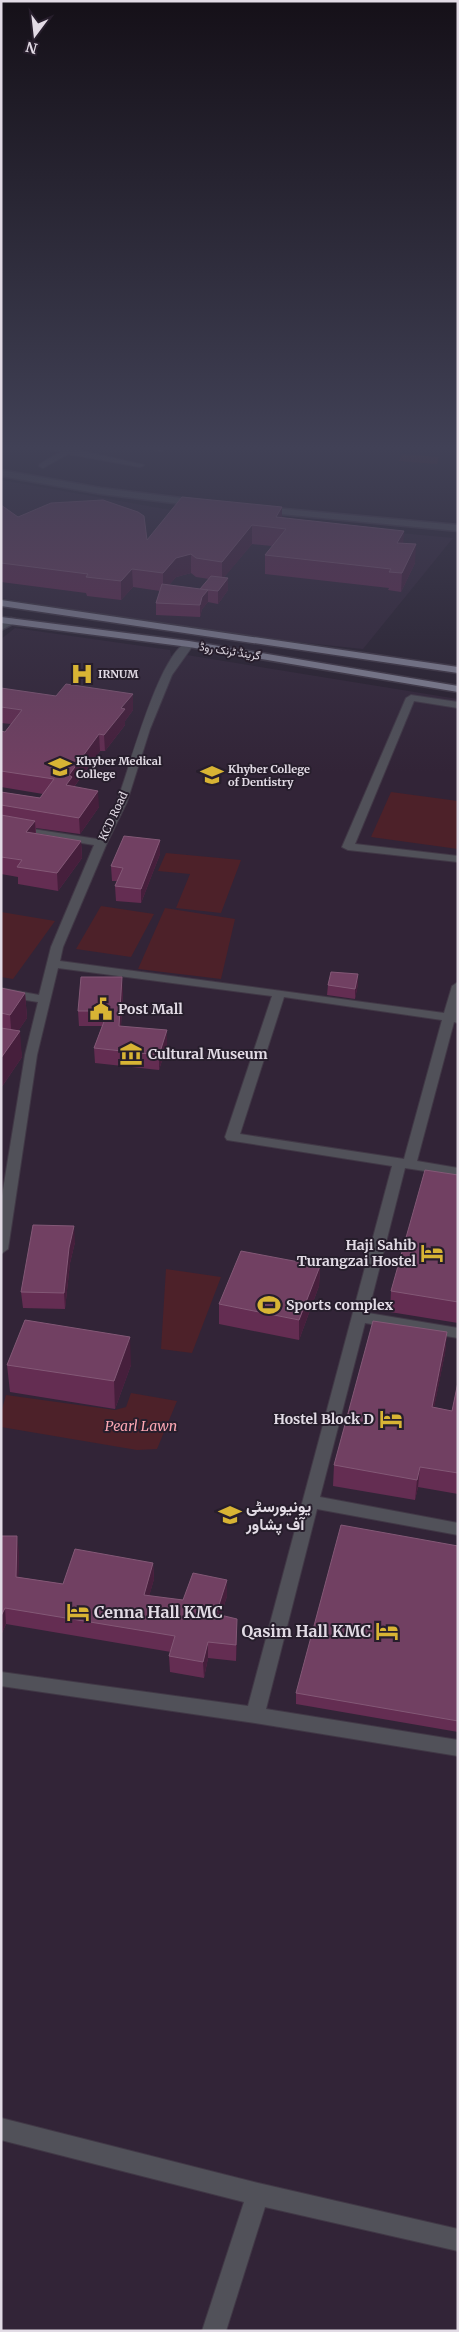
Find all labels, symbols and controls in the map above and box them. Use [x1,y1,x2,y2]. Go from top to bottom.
north arrow [10,10,60,60]
text: N [24,37,39,58]
street label: گرینڈ ٹرنک روڈ [199,639,261,663]
hospital icon: IRNUM [69,661,95,687]
place label: IRNUM [98,667,139,681]
school or university icon: Khyber Medical College [47,754,73,780]
place label: Khyber Medical College [76,754,162,781]
school or university icon: Khyber College of Dentistry [199,762,225,788]
place label: Khyber College of Dentistry [228,762,310,789]
street label: KCD Road [96,789,131,843]
public building icon: Post Mall [88,996,114,1022]
place label: Post Mall [118,1000,183,1018]
museum icon: Cultural Museum [118,1041,144,1067]
place label: Cultural Museum [148,1045,268,1063]
place label: Haji Sahib Turangzai Hostel [297,1236,416,1270]
hotel icon: Haji Sahib Turangzai Hostel [419,1240,445,1266]
sports icon: Sports complex [256,1292,282,1318]
place label: Sports complex [286,1296,394,1314]
hotel icon: Hostel Block D [378,1406,404,1432]
place label: Hostel Block D [273,1410,374,1428]
park label: Pearl Lawn [105,1417,177,1435]
place label: یونیورسٹی آف پشاور [245,1496,311,1536]
school or university icon: یونیورسٹی آف پشاور [217,1502,243,1528]
hotel icon: Cenna Hall KMC [65,1599,91,1625]
place label: Cenna Hall KMC [94,1602,223,1622]
hotel icon: Qasim Hall KMC [374,1618,400,1644]
place label: Qasim Hall KMC [241,1621,371,1641]

